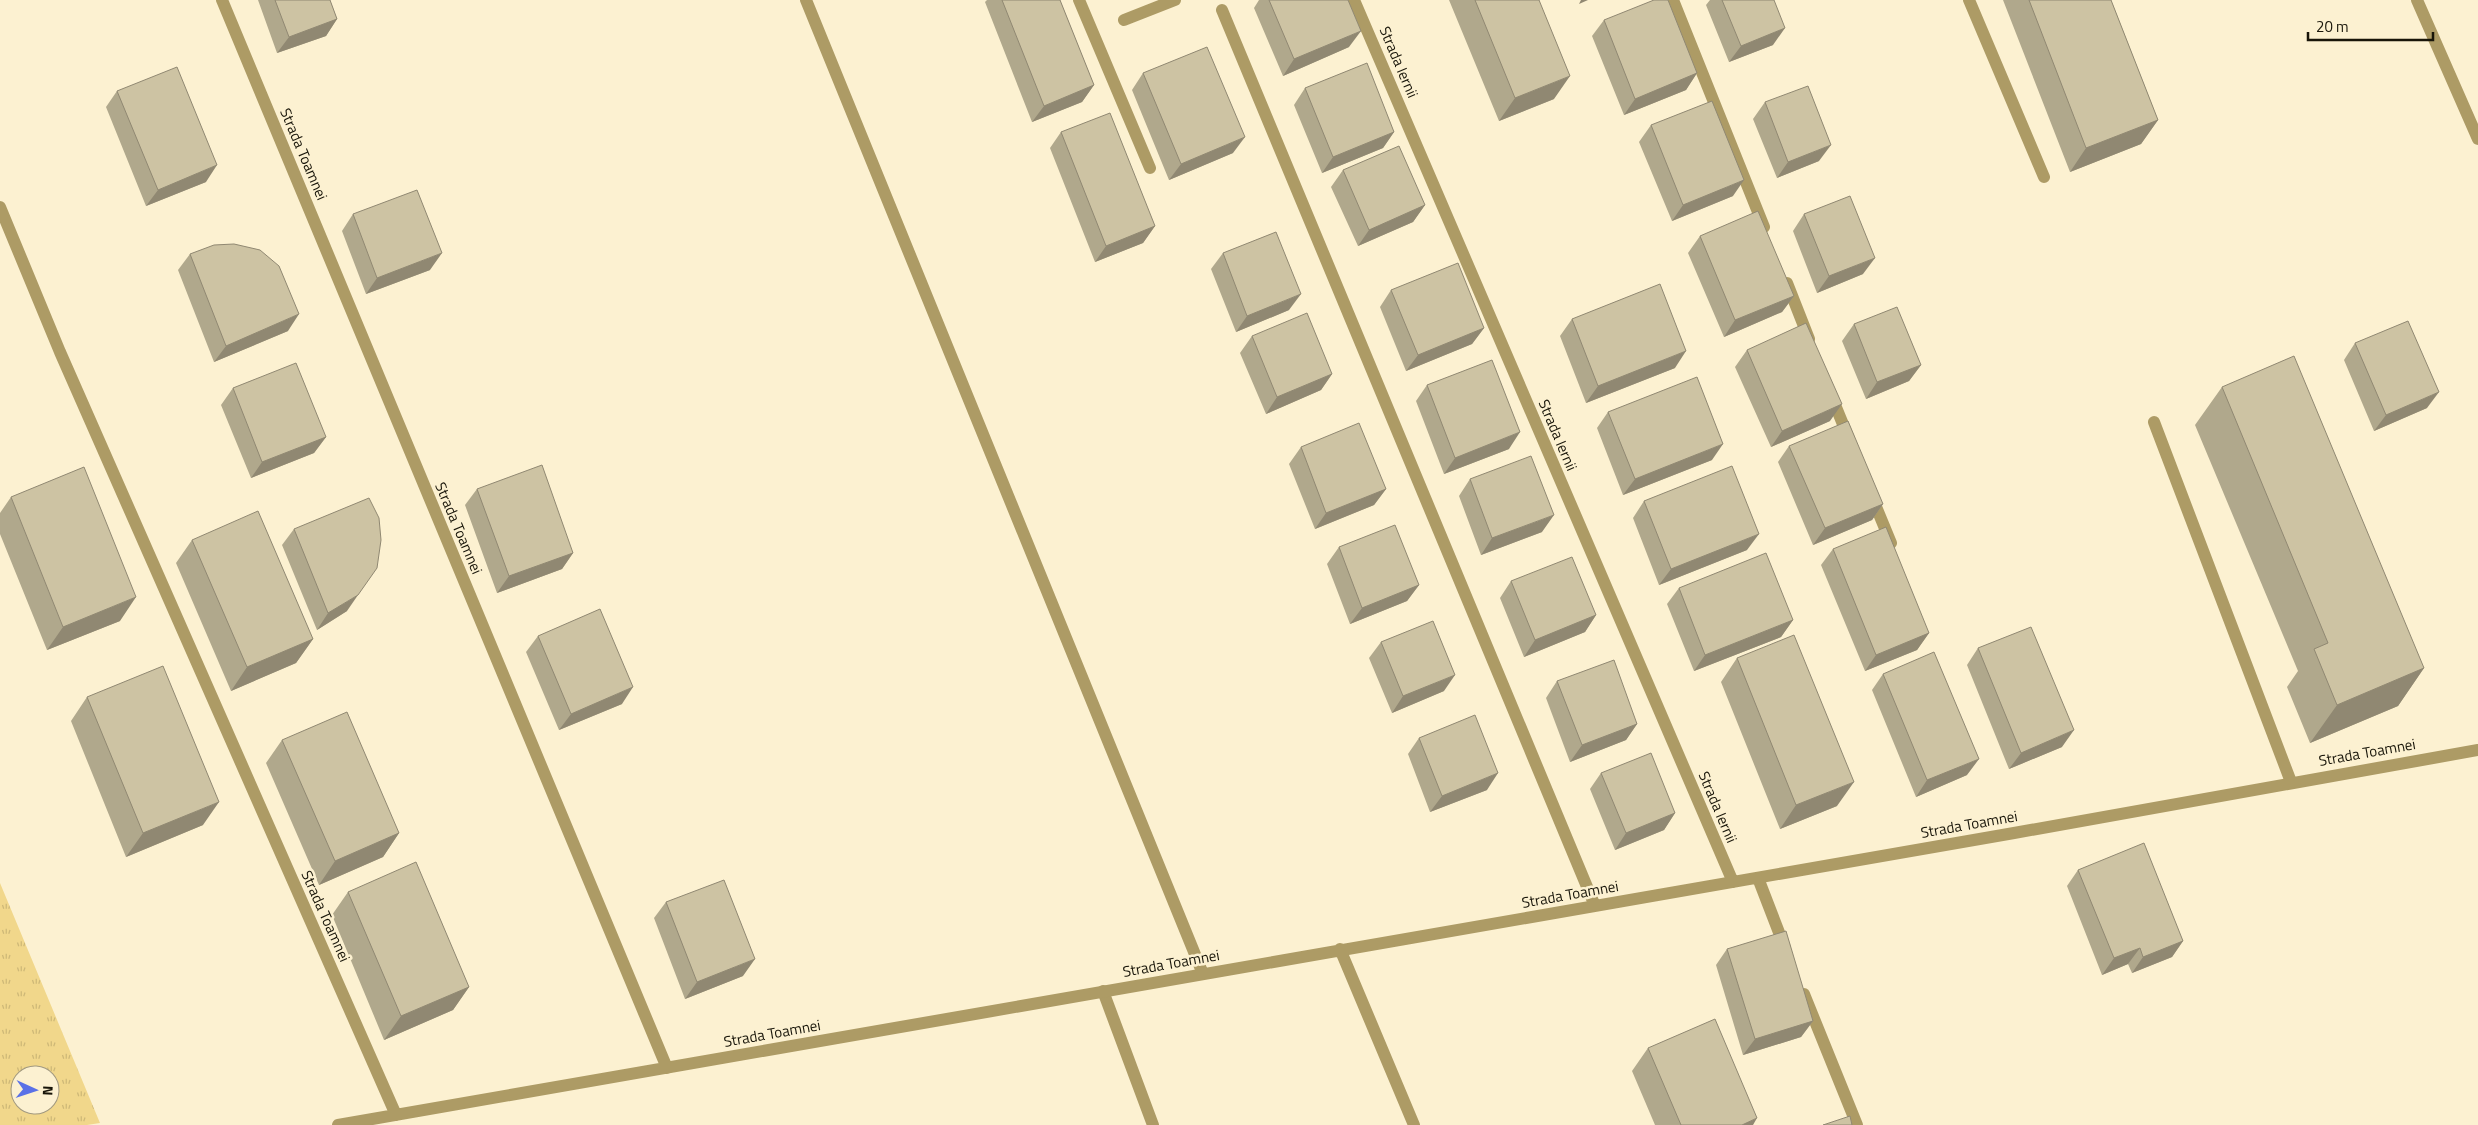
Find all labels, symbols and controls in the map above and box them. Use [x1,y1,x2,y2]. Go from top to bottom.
scale bar [2308,10,2433,42]
text: 20 m [2316,15,2349,38]
street label: Strada Iernii [1374,23,1424,101]
street label: Strada Toamnei [274,104,334,204]
street label: Strada Iernii [1533,396,1583,474]
street label: Strada Toamnei [429,478,489,578]
street label: Strada Toamnei [2317,732,2417,772]
street label: Strada Iernii [1693,768,1743,846]
street label: Strada Toamnei [1919,804,2019,844]
street label: Strada Toamnei [296,866,356,966]
street label: Strada Toamnei [1520,874,1620,914]
street label: Strada Toamnei [1121,943,1221,983]
street label: Strada Toamnei [722,1013,822,1053]
north arrow [10,1065,60,1115]
text: N [38,1085,59,1096]

